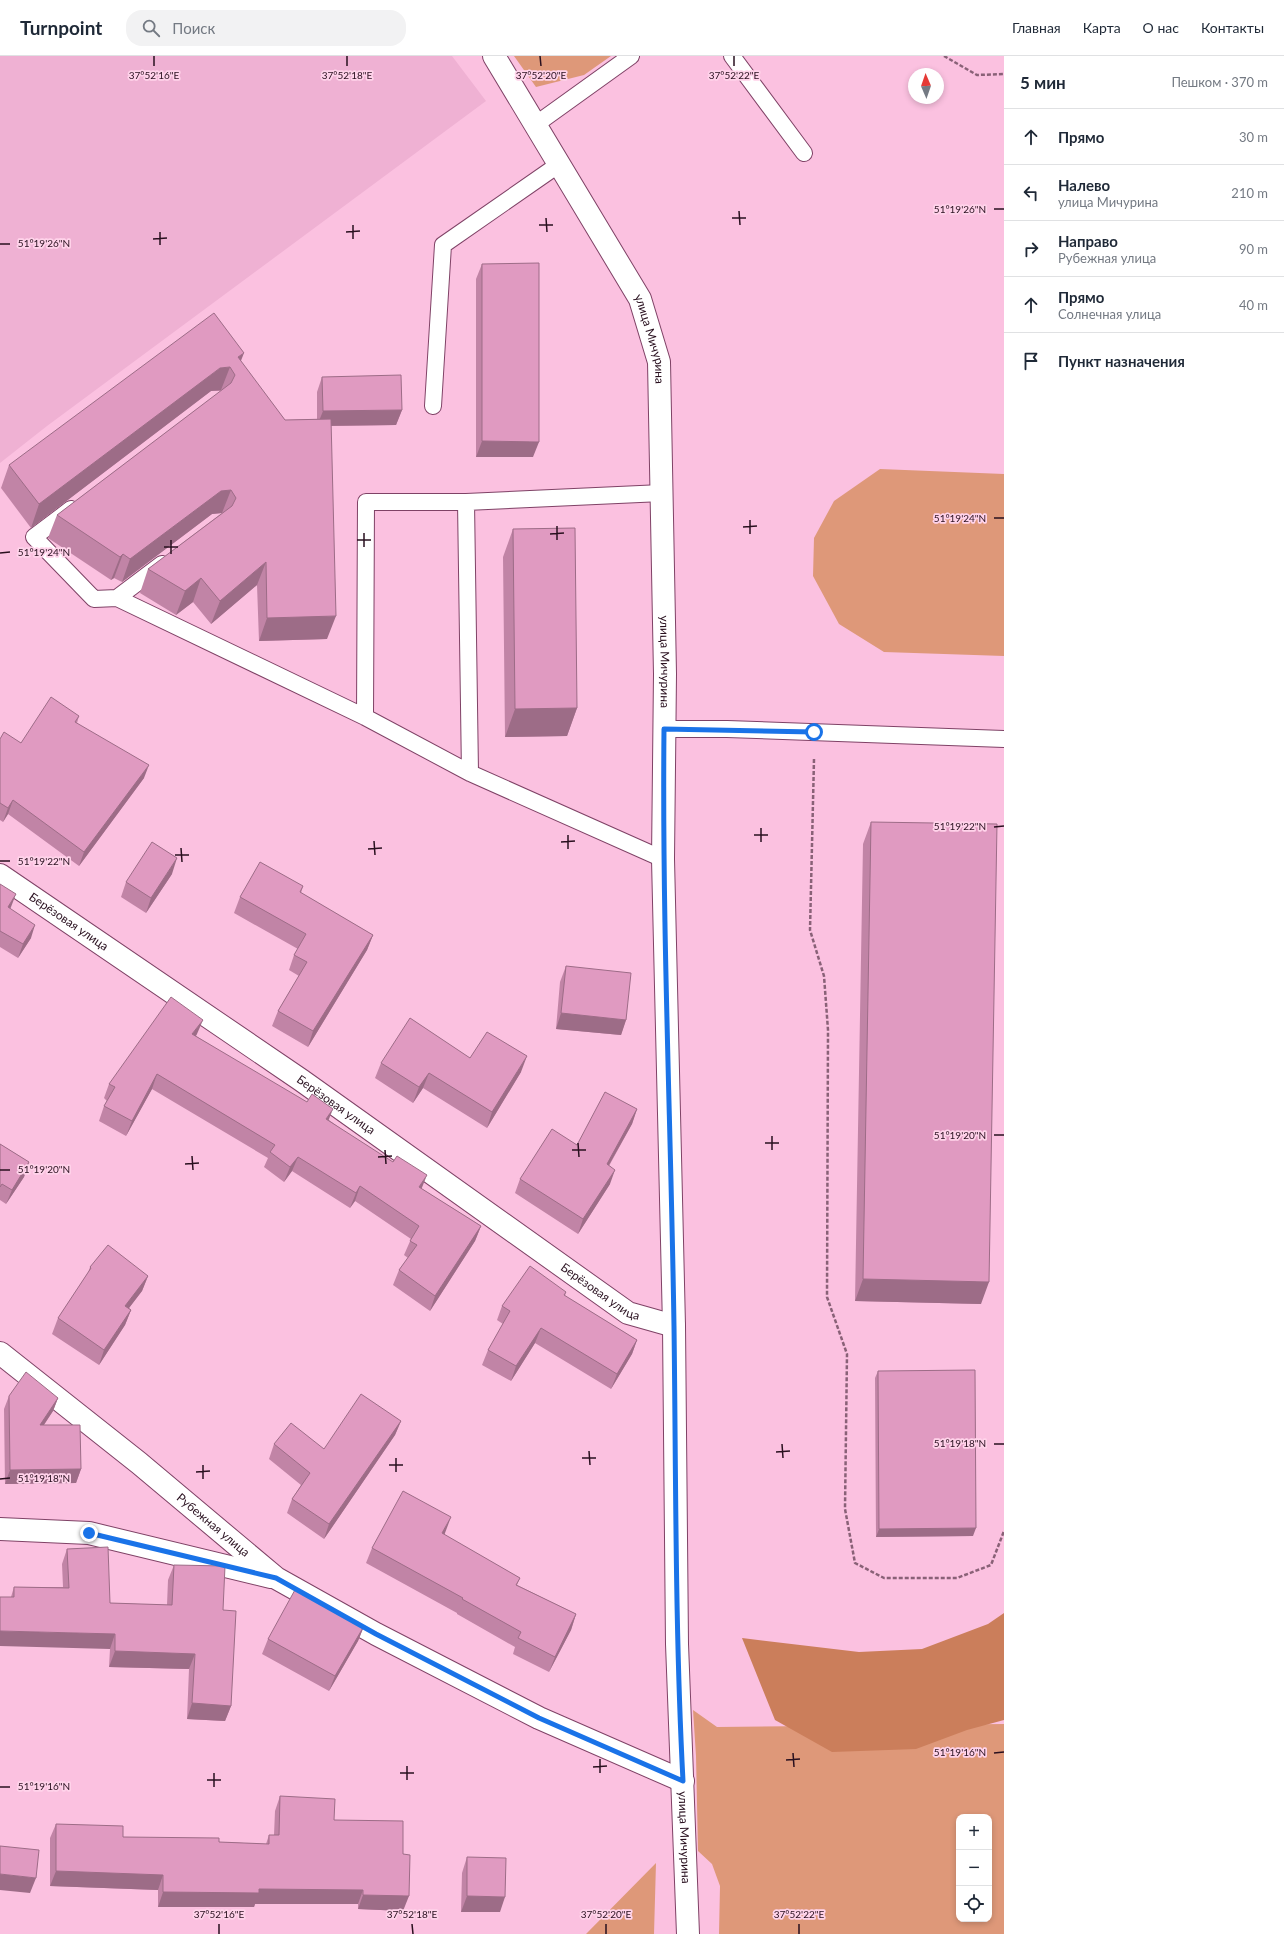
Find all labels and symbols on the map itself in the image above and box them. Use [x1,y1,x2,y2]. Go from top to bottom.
north arrow [908,68,944,104]
text: 37°52'16"E [129,69,179,81]
text: 37°52'18"E [322,69,372,81]
text: 37°52'20"E [516,69,566,81]
text: 37°52'22"E [709,69,759,81]
text: 51°19'26"N [934,203,986,215]
text: 51°19'26"N [18,237,70,249]
street label: улица Мичурина [632,291,667,384]
text: 51°19'24"N [934,512,986,524]
text: 51°19'24"N [18,546,70,558]
street label: улица Мичурина [657,615,673,708]
route start [805,723,823,741]
text: 51°19'22"N [934,820,986,832]
text: 51°19'22"N [18,855,70,867]
street label: Берёзовая улица [26,889,111,954]
street label: Берёзовая улица [294,1071,378,1137]
text: 51°19'20"N [934,1129,986,1141]
text: 51°19'20"N [18,1163,70,1175]
street label: Берёзовая улица [558,1259,641,1323]
text: 51°19'18"N [934,1437,986,1449]
text: 51°19'18"N [18,1472,70,1484]
street label: Рубежная улица [174,1490,253,1560]
route end [80,1524,98,1542]
text: 51°19'16"N [934,1746,986,1758]
text: 51°19'16"N [18,1780,70,1792]
street label: улица Мичурина [676,1791,694,1884]
text: 37°52'16"E [194,1908,244,1920]
text: 37°52'18"E [387,1908,437,1920]
text: 37°52'20"E [581,1908,631,1920]
text: 37°52'22"E [774,1908,824,1920]

